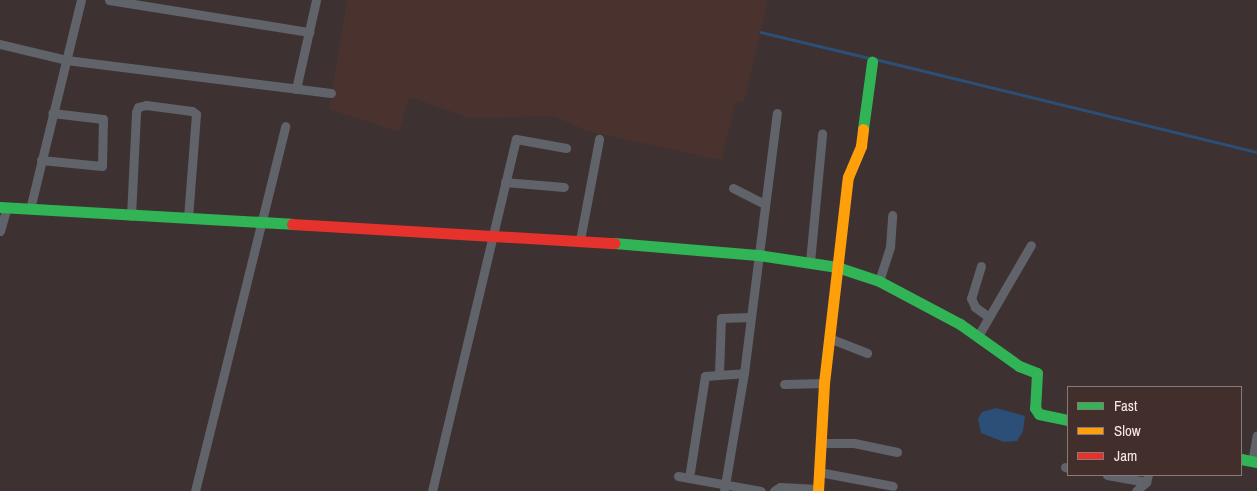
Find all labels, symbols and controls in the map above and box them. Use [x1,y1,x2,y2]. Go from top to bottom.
legend [1067,386,1242,476]
text: Fast [1114,395,1137,416]
text: Slow [1114,420,1141,441]
text: Jam [1114,445,1137,466]

